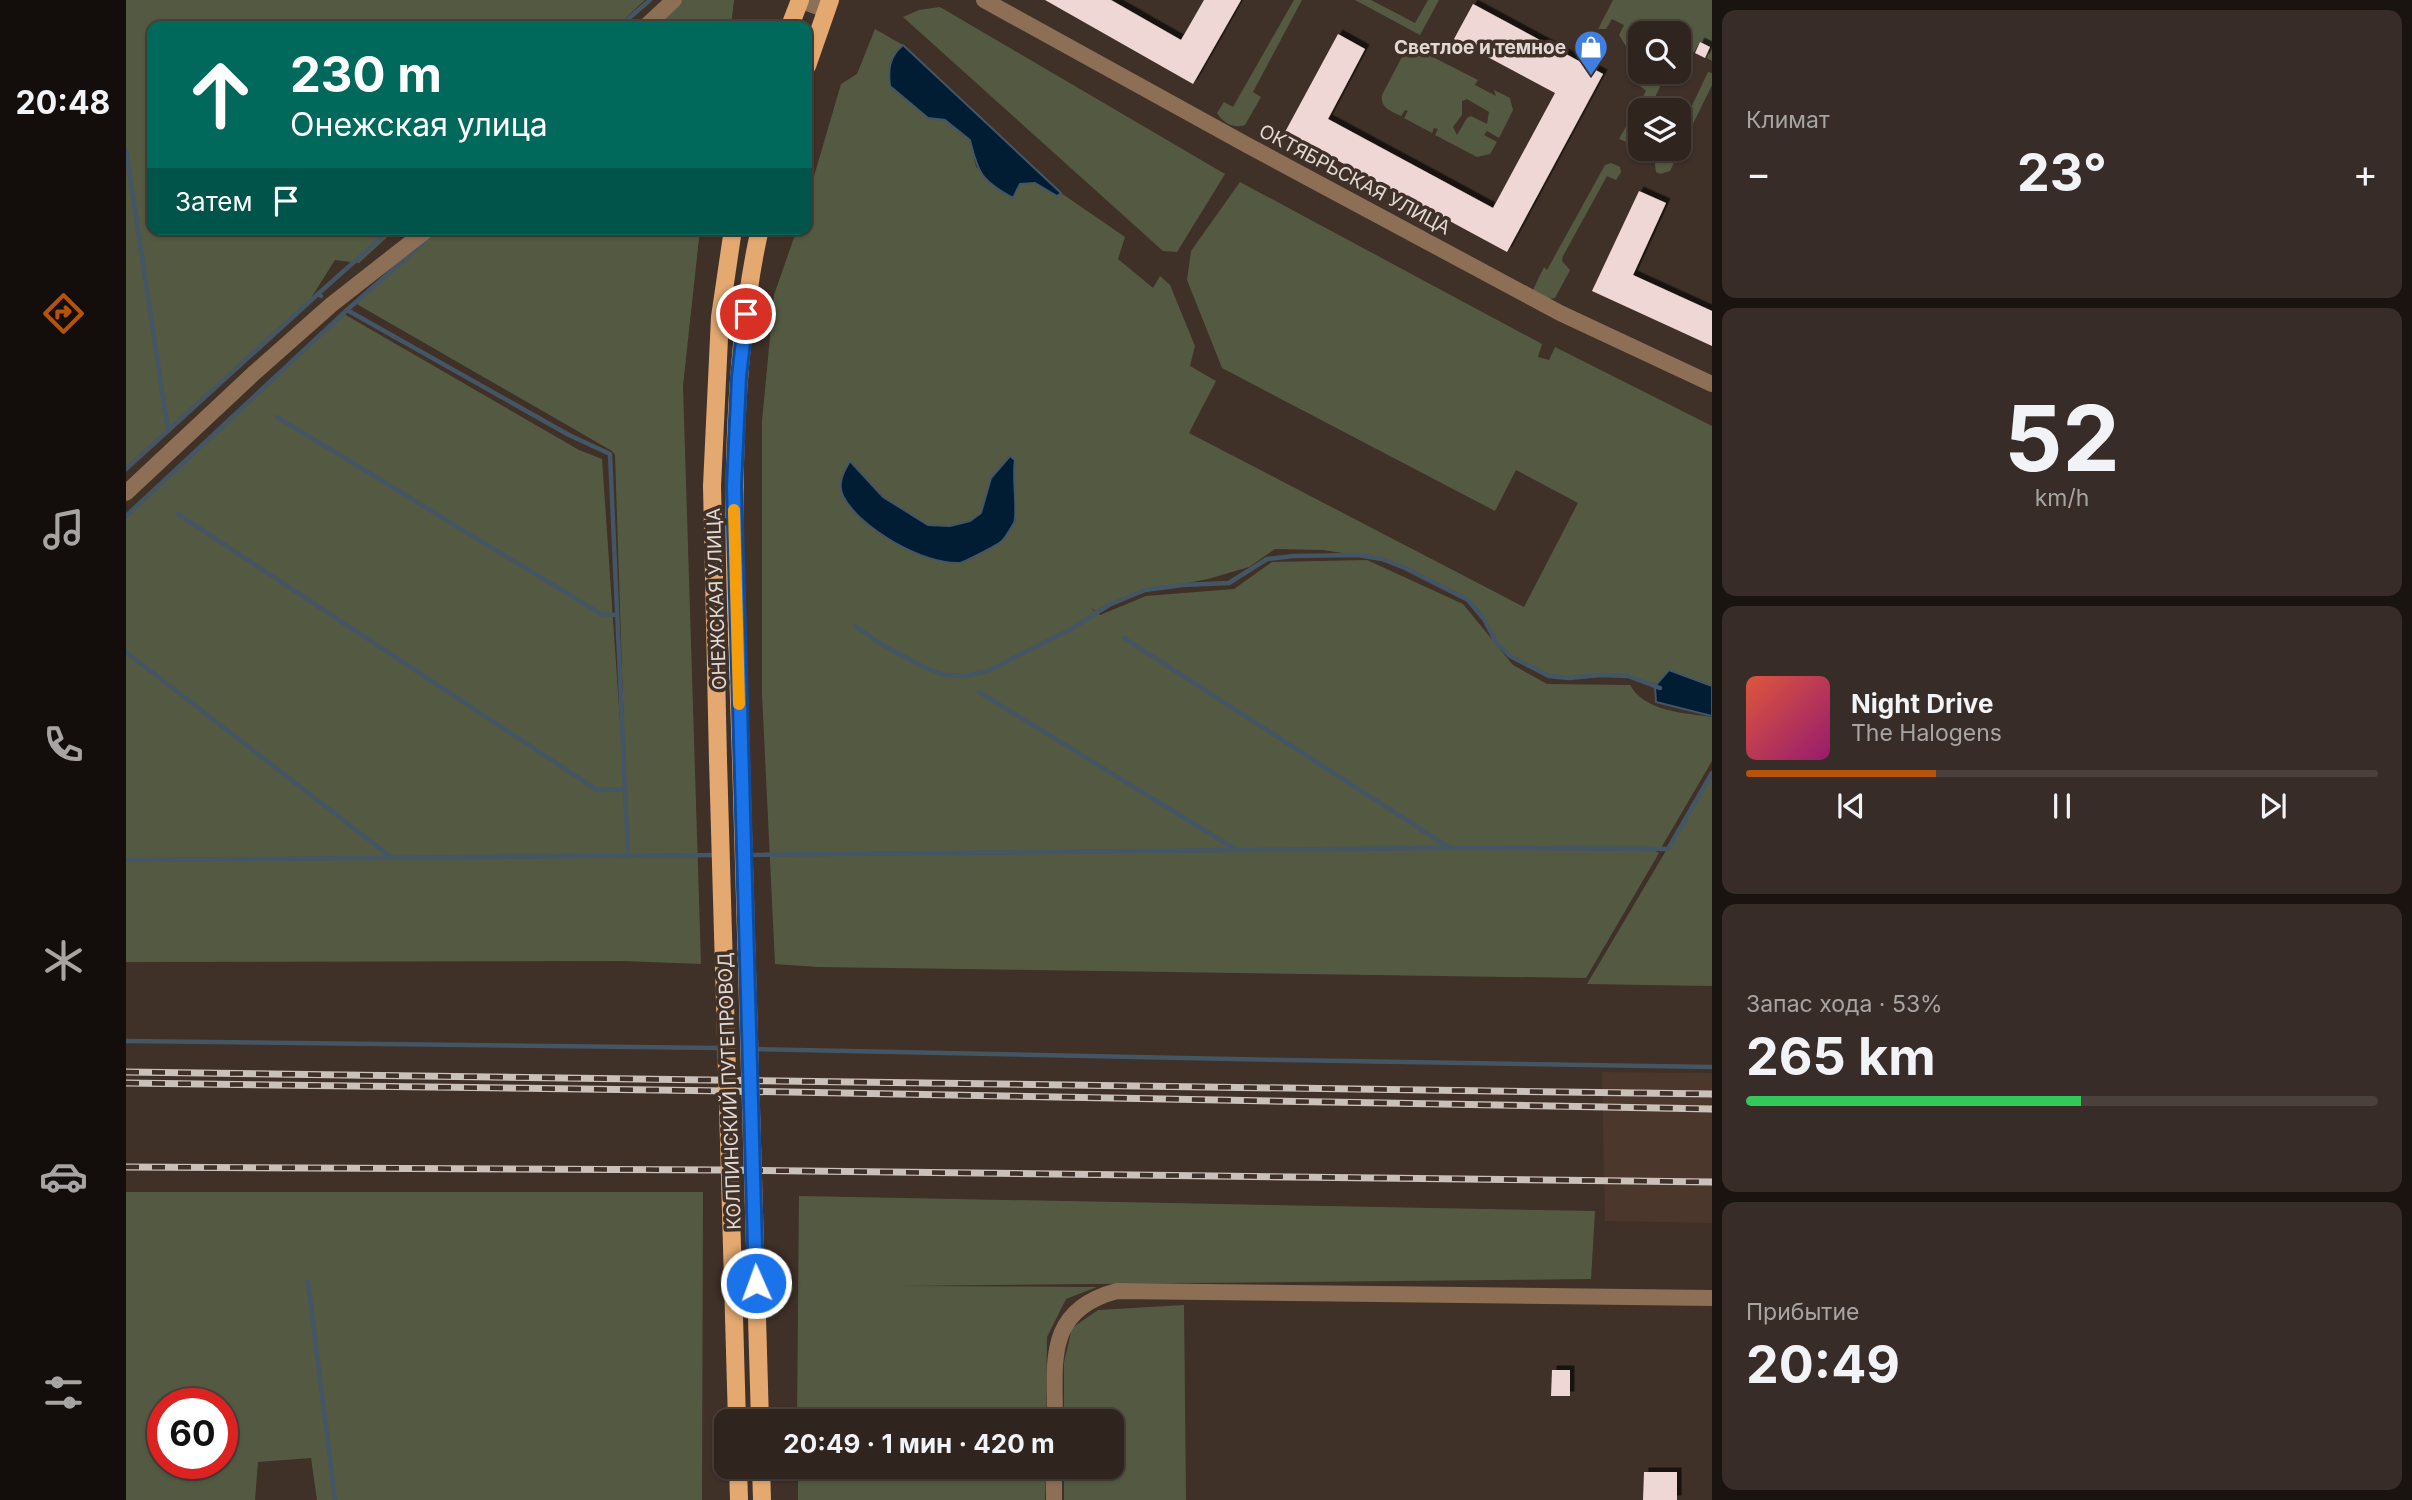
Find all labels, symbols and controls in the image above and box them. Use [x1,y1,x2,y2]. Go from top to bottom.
map controls [1628,21,1691,161]
button: search [1628,21,1691,84]
shop icon: Светлое и темное [1572,28,1610,77]
place label: Светлое и темное [1394,36,1566,59]
text: 230 m [290,45,442,104]
icon: ahead [175,49,266,140]
text: 20:48 [16,83,110,122]
button: layers [1628,98,1691,161]
text: Онежская улица [290,105,548,144]
text: Климат [1746,106,1830,134]
street label: ОКТЯБРЬСКАЯ УЛИЦА [1255,119,1454,240]
text: 23° [2017,141,2107,204]
text: − [1746,150,1771,196]
text: + [2353,150,2378,196]
icon: arrive [267,182,305,220]
text: Затем [175,186,253,217]
pin [716,284,776,344]
icon: directions [39,289,88,338]
icon: arrive [727,295,765,333]
text: 52 [2004,383,2120,493]
text: km/h [2035,484,2089,512]
icon: music [39,505,88,554]
street label: ОНЕЖСКАЯ УЛИЦА [702,508,731,690]
text: Night Drive [1851,688,1993,719]
text: The Halogens [1851,719,2002,747]
icon: phone [39,720,88,769]
icon: previous [1832,787,1870,825]
icon: pause [2043,787,2081,825]
icon: next [2254,787,2292,825]
icon: climate [39,936,88,985]
street label: КОЛПИНСКИЙ ПУТЕПРОВОД [712,952,746,1230]
text: Запас хода · 53% [1746,990,1943,1018]
text: 265 km [1746,1025,1936,1088]
icon: car [39,1152,88,1201]
position arrow [719,1246,793,1320]
text: Прибытие [1746,1298,1859,1326]
text: 20:49 [1746,1333,1900,1396]
icon: filters [39,1368,88,1417]
speed limit sign: 60 [147,1388,238,1479]
text: 20:49 · 1 мин · 420 m [783,1428,1055,1459]

